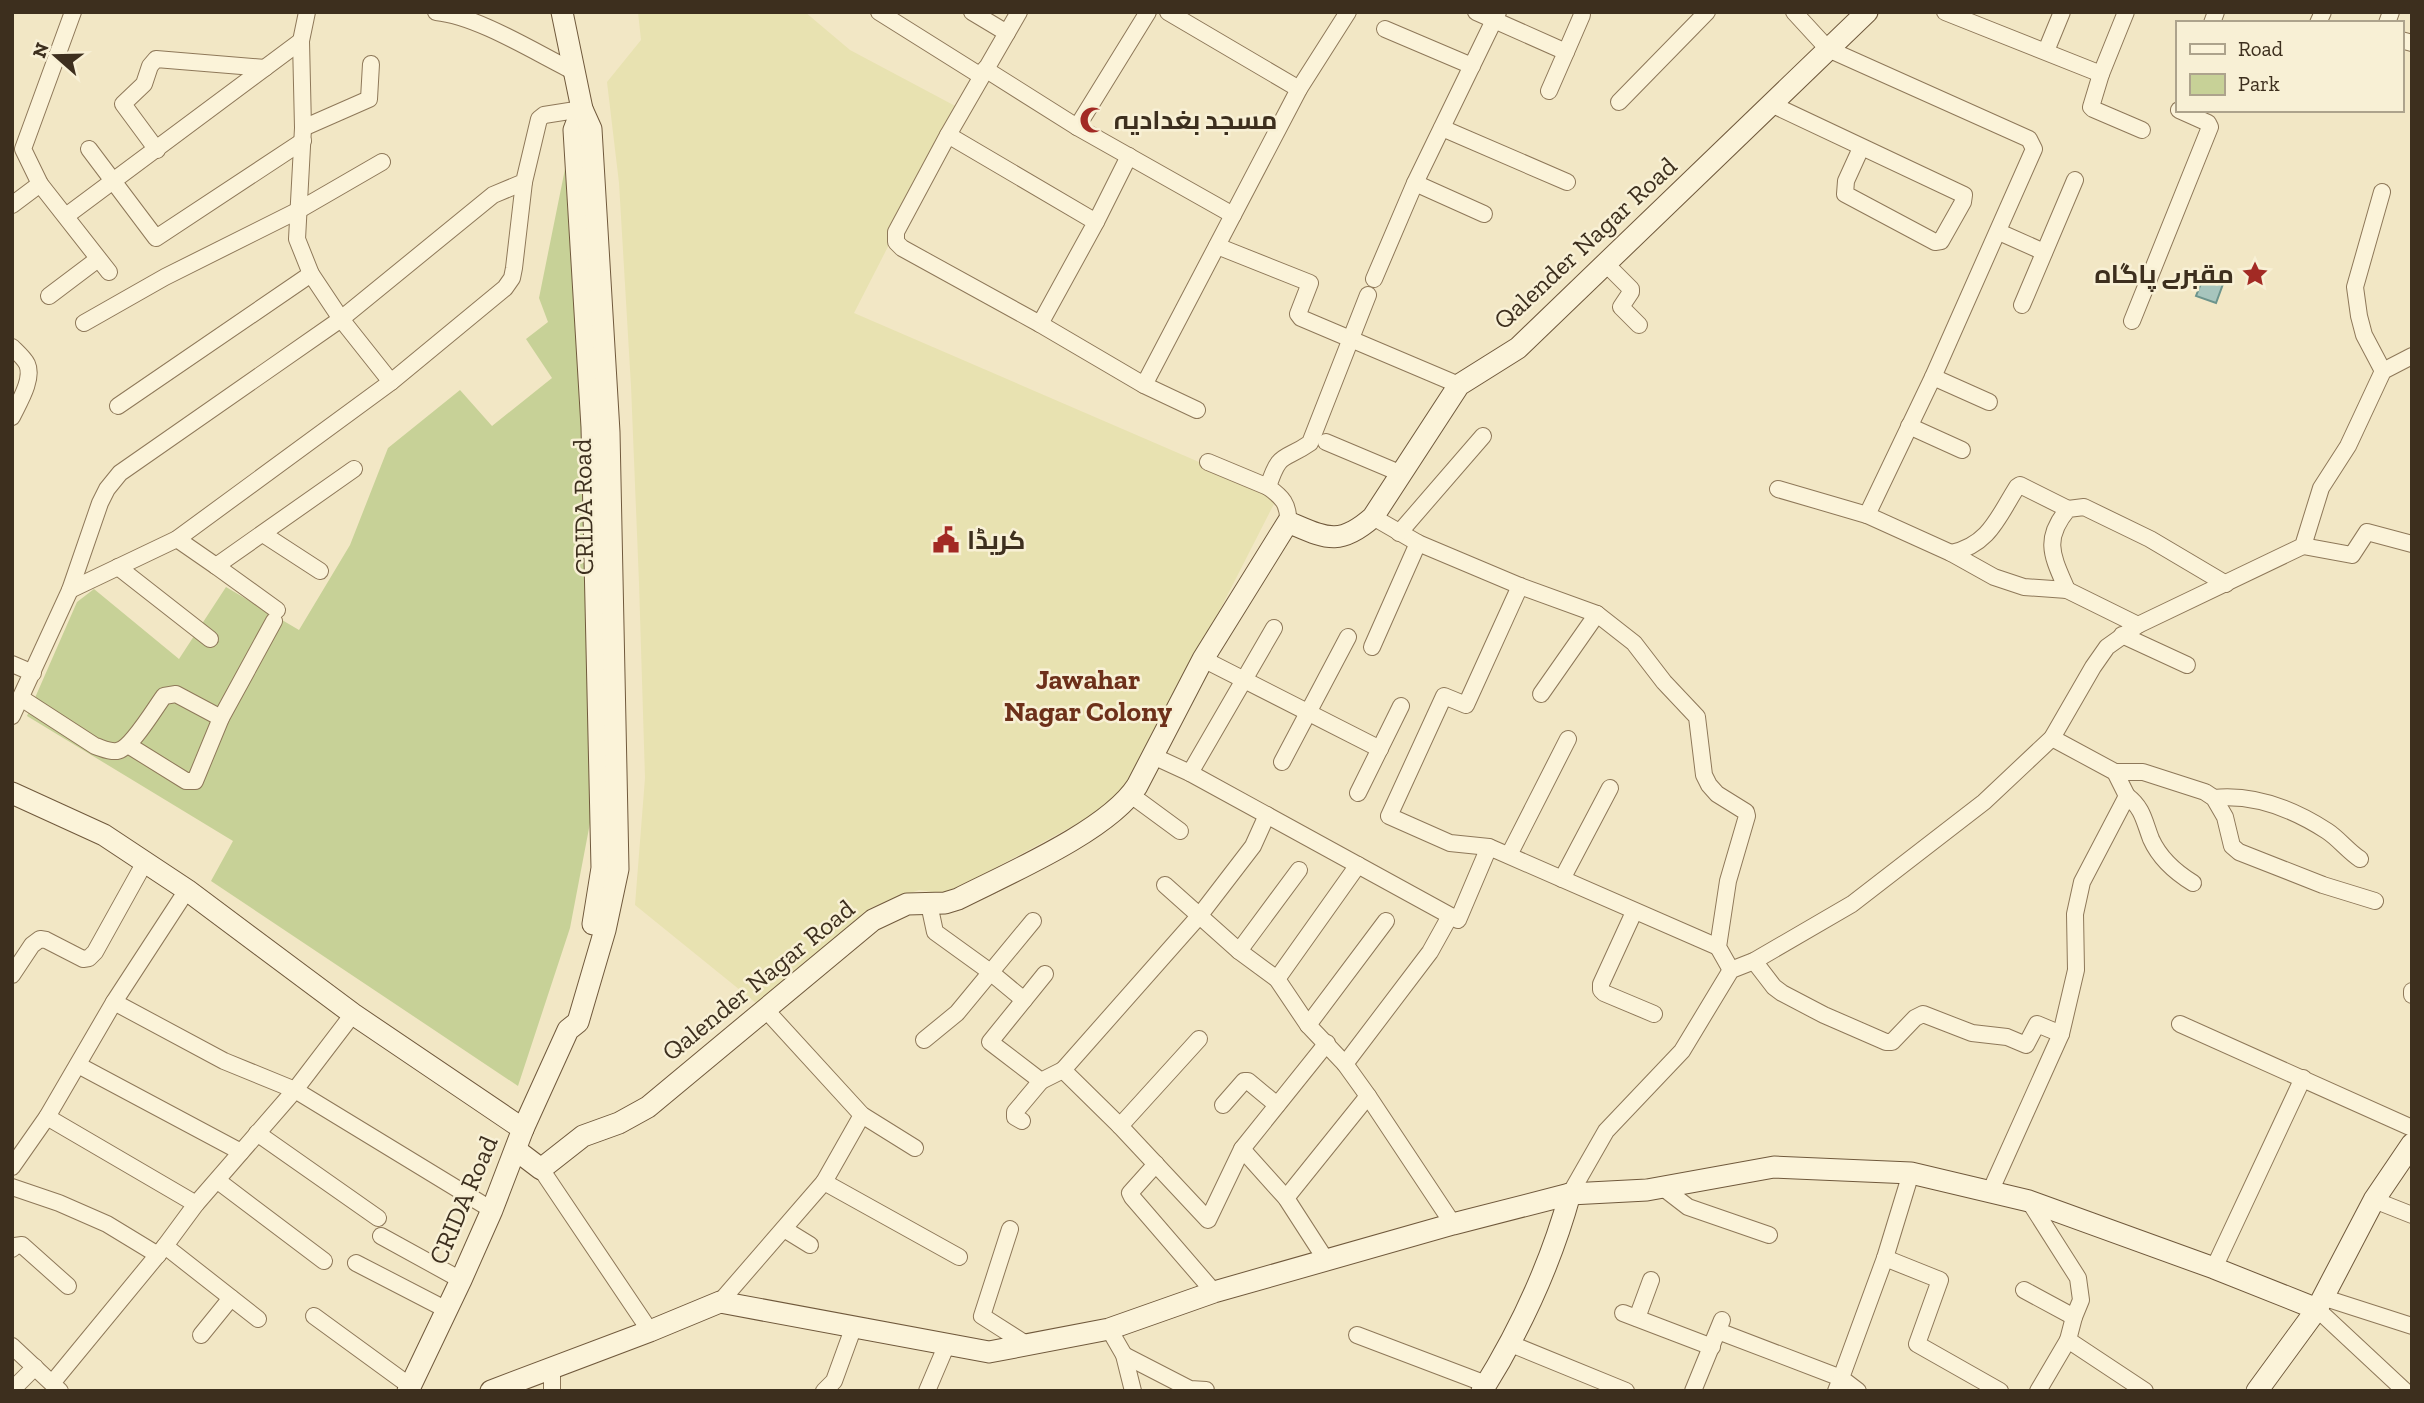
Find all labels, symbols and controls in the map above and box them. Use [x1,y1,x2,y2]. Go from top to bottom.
north arrow [21,21,91,91]
legend [2176,21,2403,112]
text: Road [2238,36,2284,61]
text: N [27,40,54,61]
text: Park [2238,71,2280,96]
place label: مسجد بغدادیہ [1114,104,1277,136]
mosque icon: مسجد بغدادیہ [1078,105,1108,135]
street label: Qalender Nagar Road [1487,150,1683,336]
place label: مقبرے پاگاہ [2094,258,2234,292]
place icon: مقبرے پاگاہ [2240,259,2270,289]
street label: CRIDA Road [566,438,600,576]
place label: کریڈا [967,524,1026,556]
public building icon: کریڈا [931,525,961,555]
district label: Jawahar Nagar Colony [1004,663,1172,728]
street label: Qalender Nagar Road [655,892,861,1068]
street label: CRIDA Road [422,1131,504,1269]

